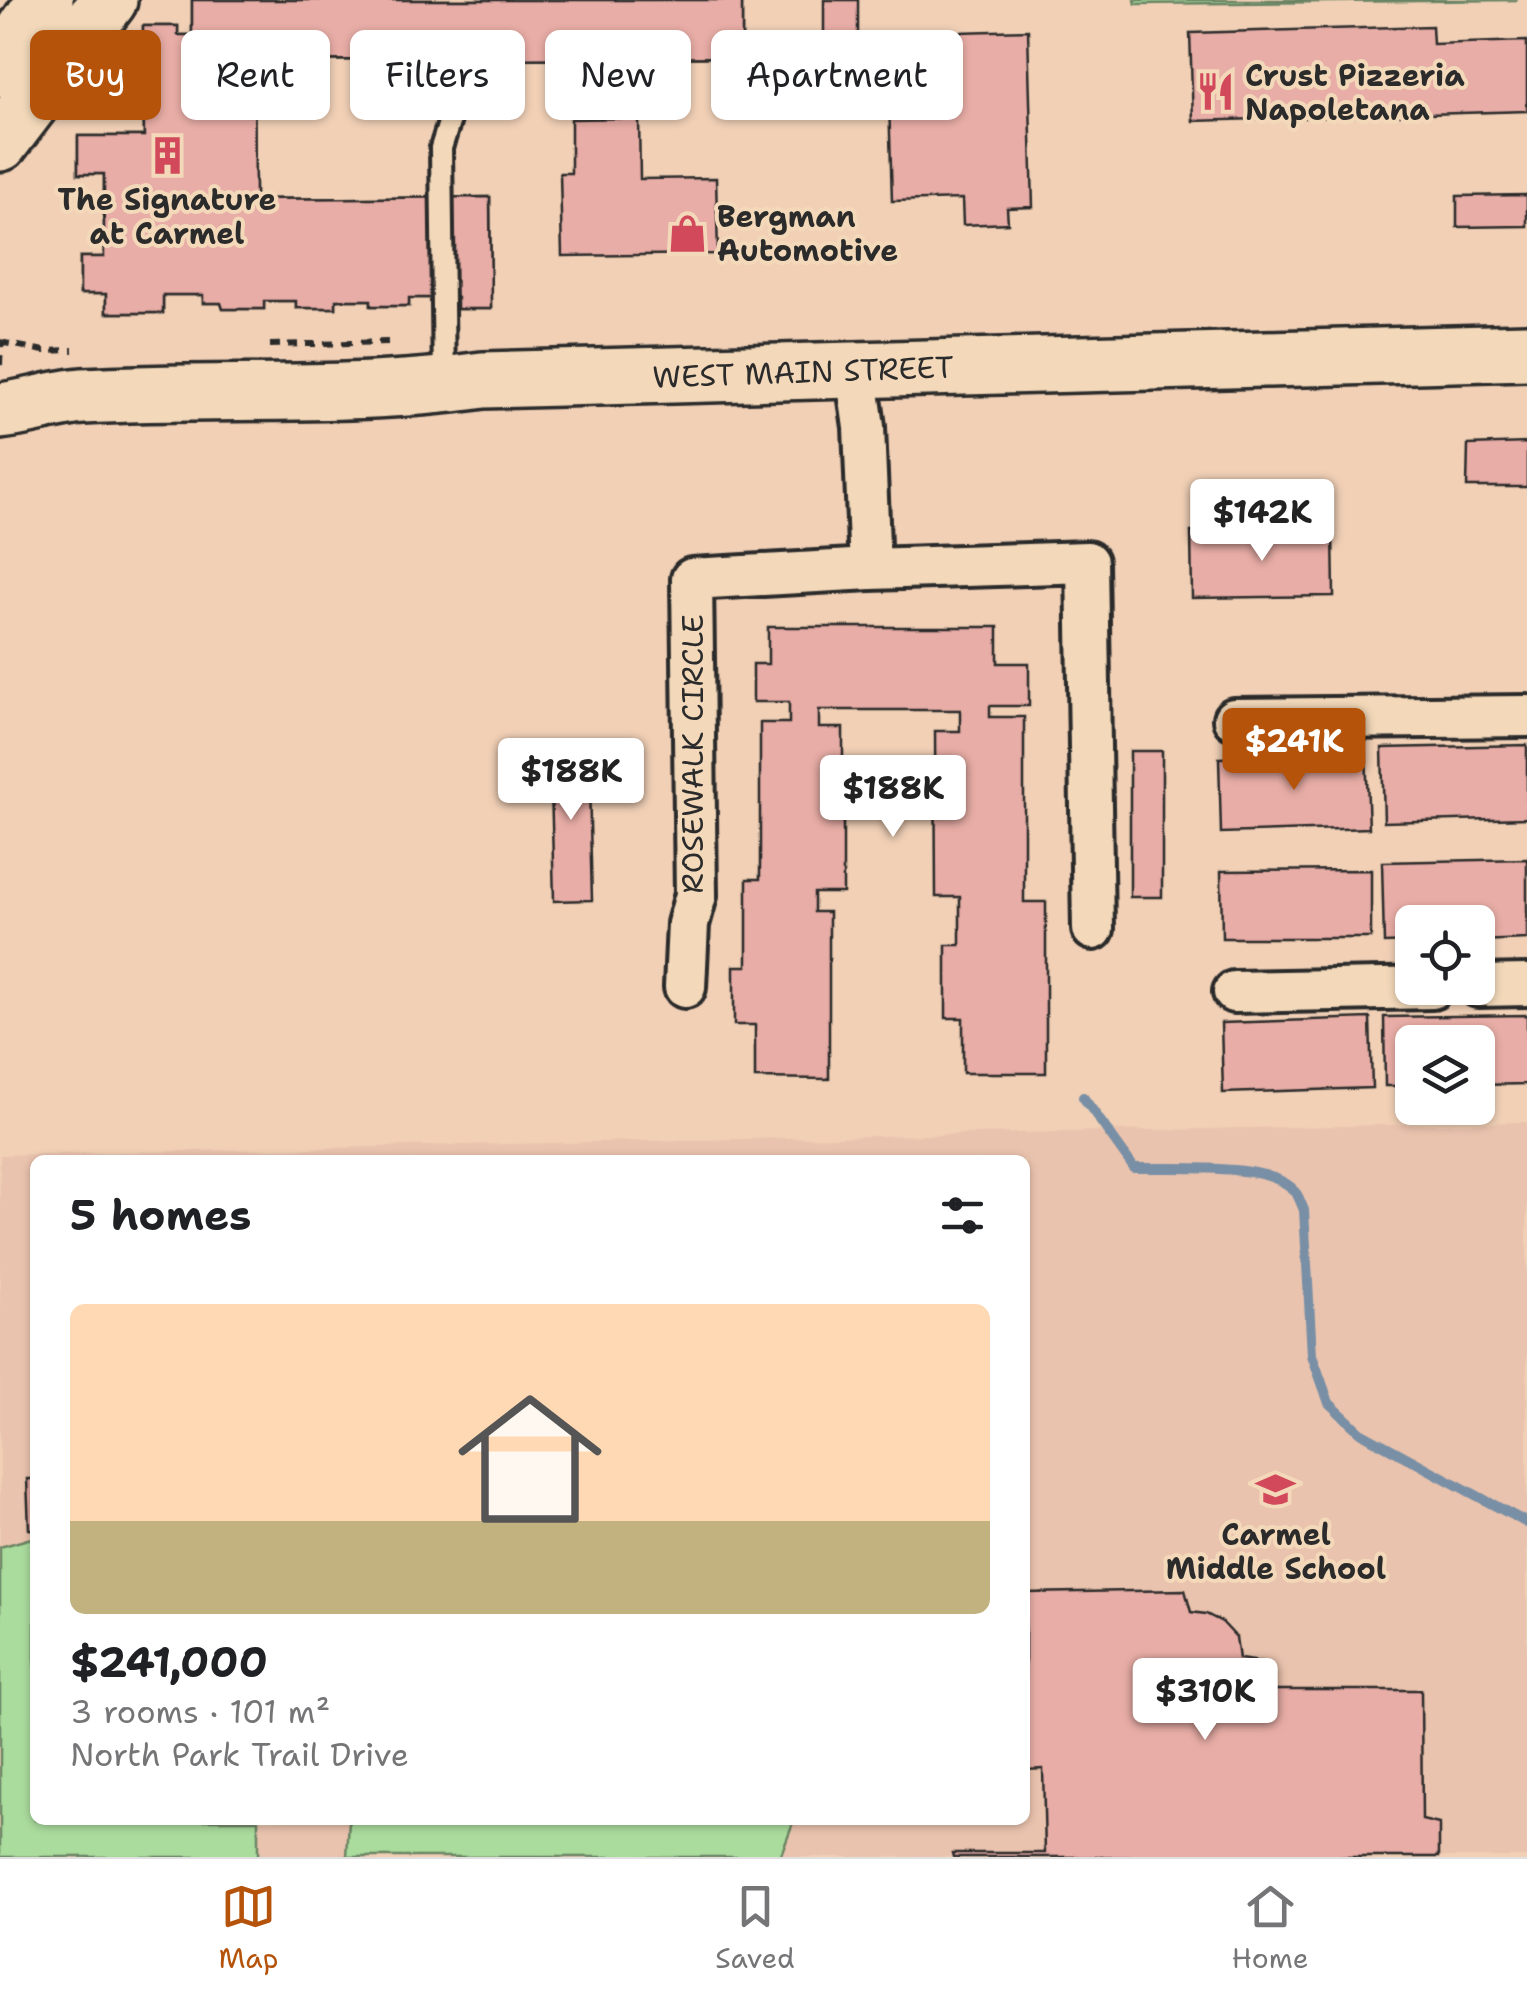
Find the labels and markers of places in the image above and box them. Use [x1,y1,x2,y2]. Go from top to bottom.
place label: Crust Pizzeria Napoletana [1245,55,1465,130]
restaurant icon: Crust Pizzeria Napoletana [1194,71,1236,113]
building icon: The Signature at Carmel [146,134,188,176]
place label: The Signature at Carmel [58,179,276,254]
place label: Bergman Automotive [717,196,898,271]
shop icon: Bergman Automotive [666,212,708,254]
pin: $142K [1192,479,1332,564]
pin: $241K [1224,708,1364,793]
pin: $188K [501,738,641,823]
pin: $188K [823,755,963,840]
school or university icon: Carmel Middle School [1255,1469,1297,1511]
place label: Carmel Middle School [1166,1514,1386,1589]
pin: $310K [1135,1658,1275,1743]

